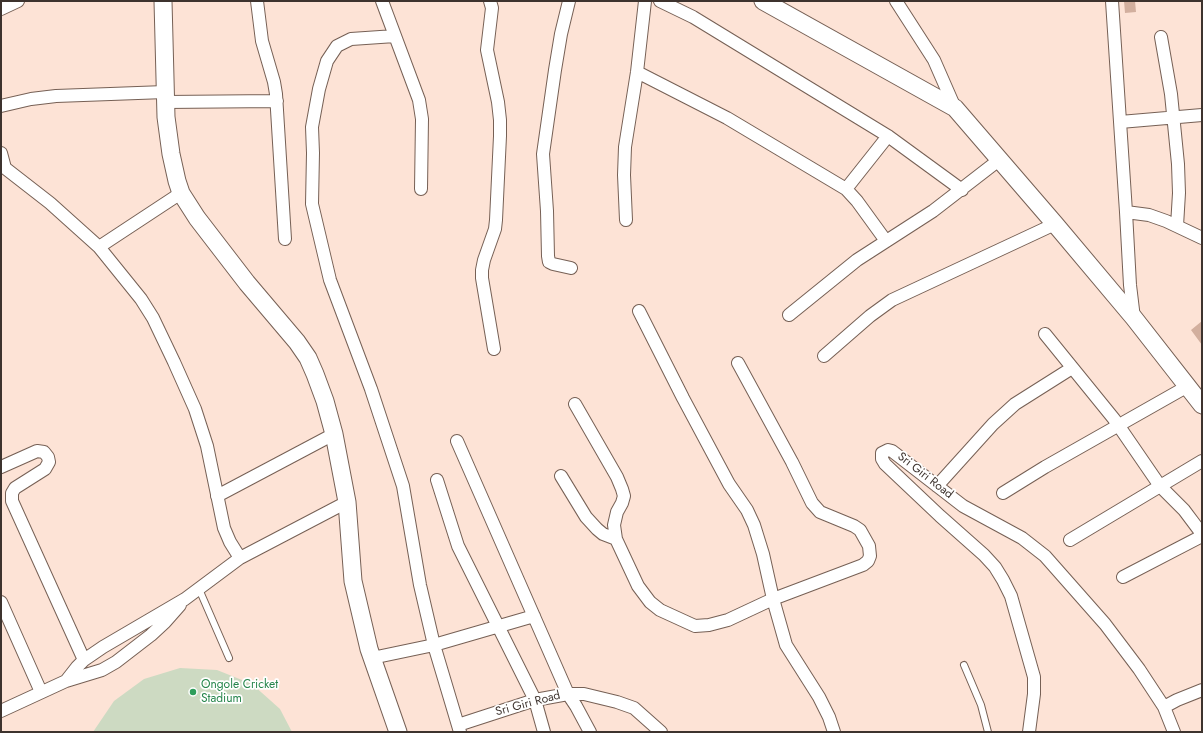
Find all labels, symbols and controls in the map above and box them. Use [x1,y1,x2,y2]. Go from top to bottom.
street label: Sri Giri Road [894,450,956,502]
place label: Ongole Cricket Stadium [201,678,278,706]
marker: Ongole Cricket Stadium [188,687,198,697]
street label: Sri Giri Road [494,688,562,720]

